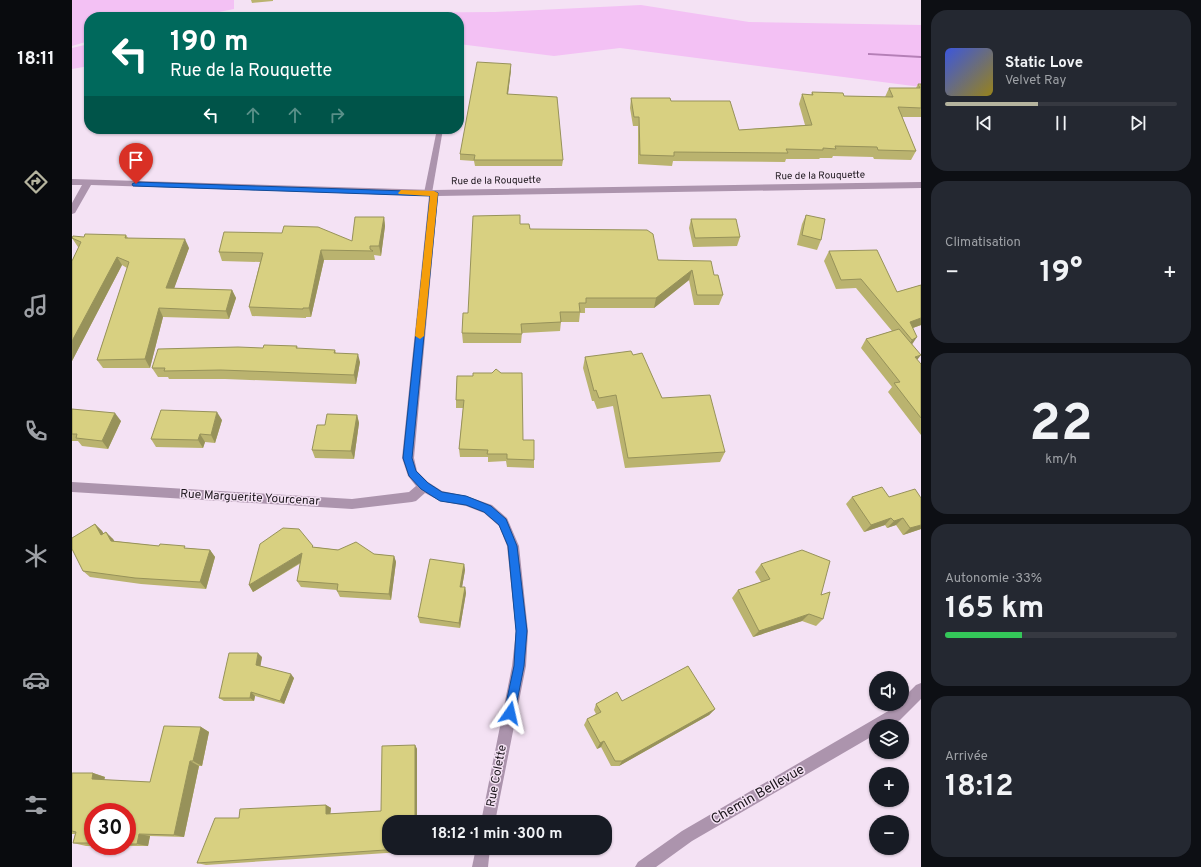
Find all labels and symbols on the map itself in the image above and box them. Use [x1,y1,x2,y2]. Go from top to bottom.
pin [119,143,153,184]
street label: Rue de la Rouquette [775,169,865,183]
street label: Rue de la Rouquette [451,174,541,188]
street label: Rue Marguerite Yourcenar [180,486,321,510]
position arrow [489,692,531,734]
street label: Rue Colette [483,744,511,808]
street label: Chemin Bellevue [708,761,808,829]
speed limit sign: 30 [84,803,136,855]

